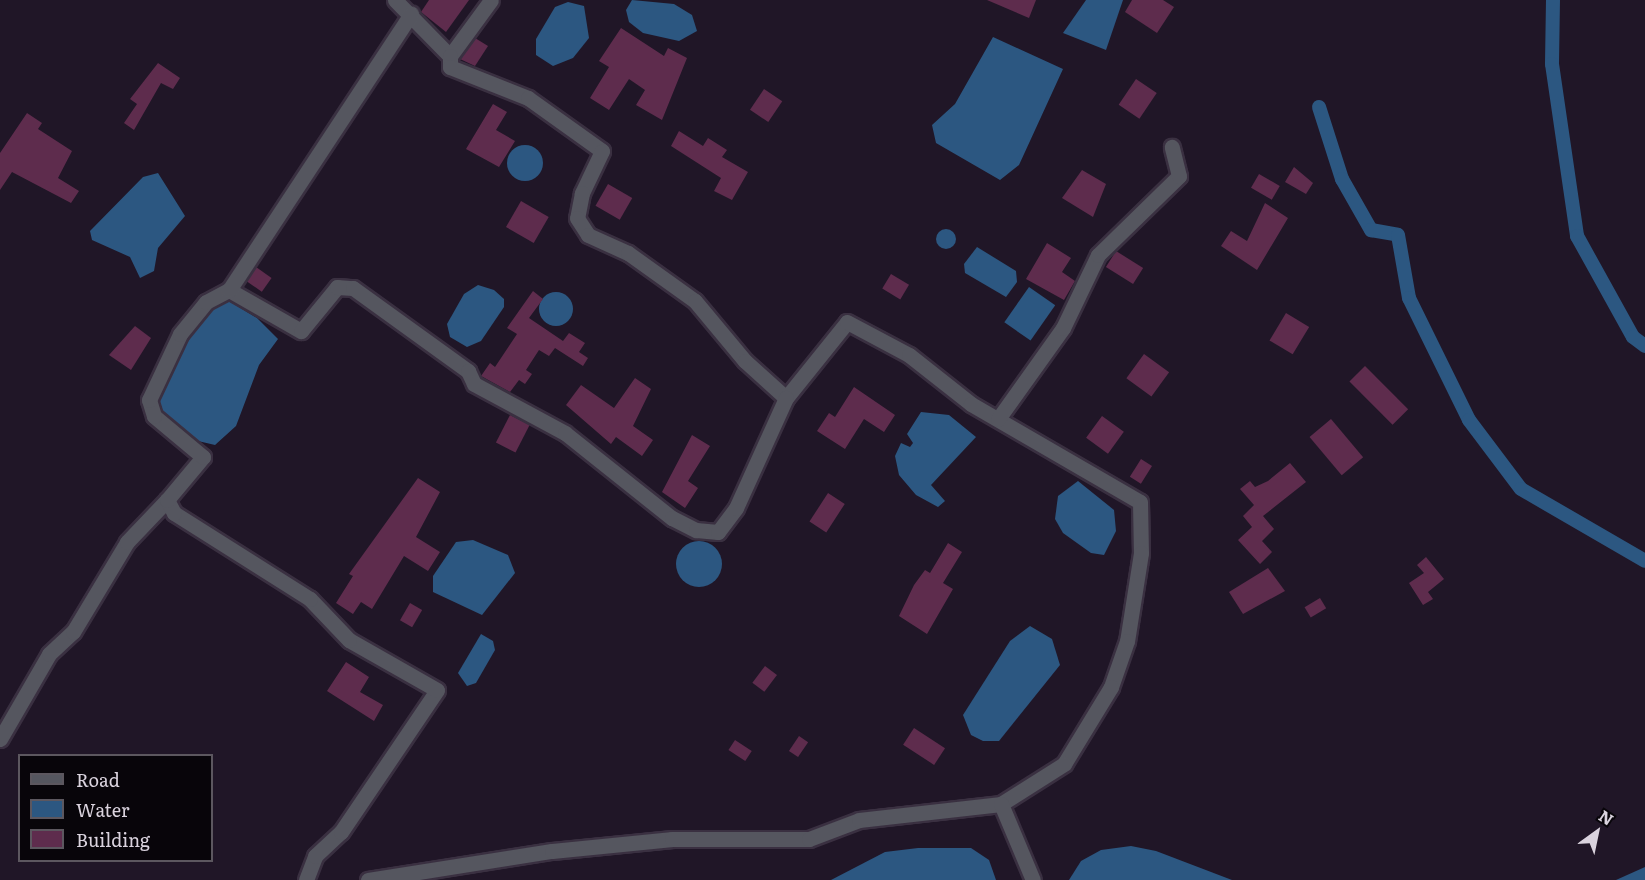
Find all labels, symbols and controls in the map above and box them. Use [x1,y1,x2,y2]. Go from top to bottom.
legend [18,754,213,862]
text: Road [76,766,120,793]
text: Water [76,796,129,823]
north arrow [1567,802,1627,862]
text: N [1595,803,1619,831]
text: Building [76,826,150,853]

